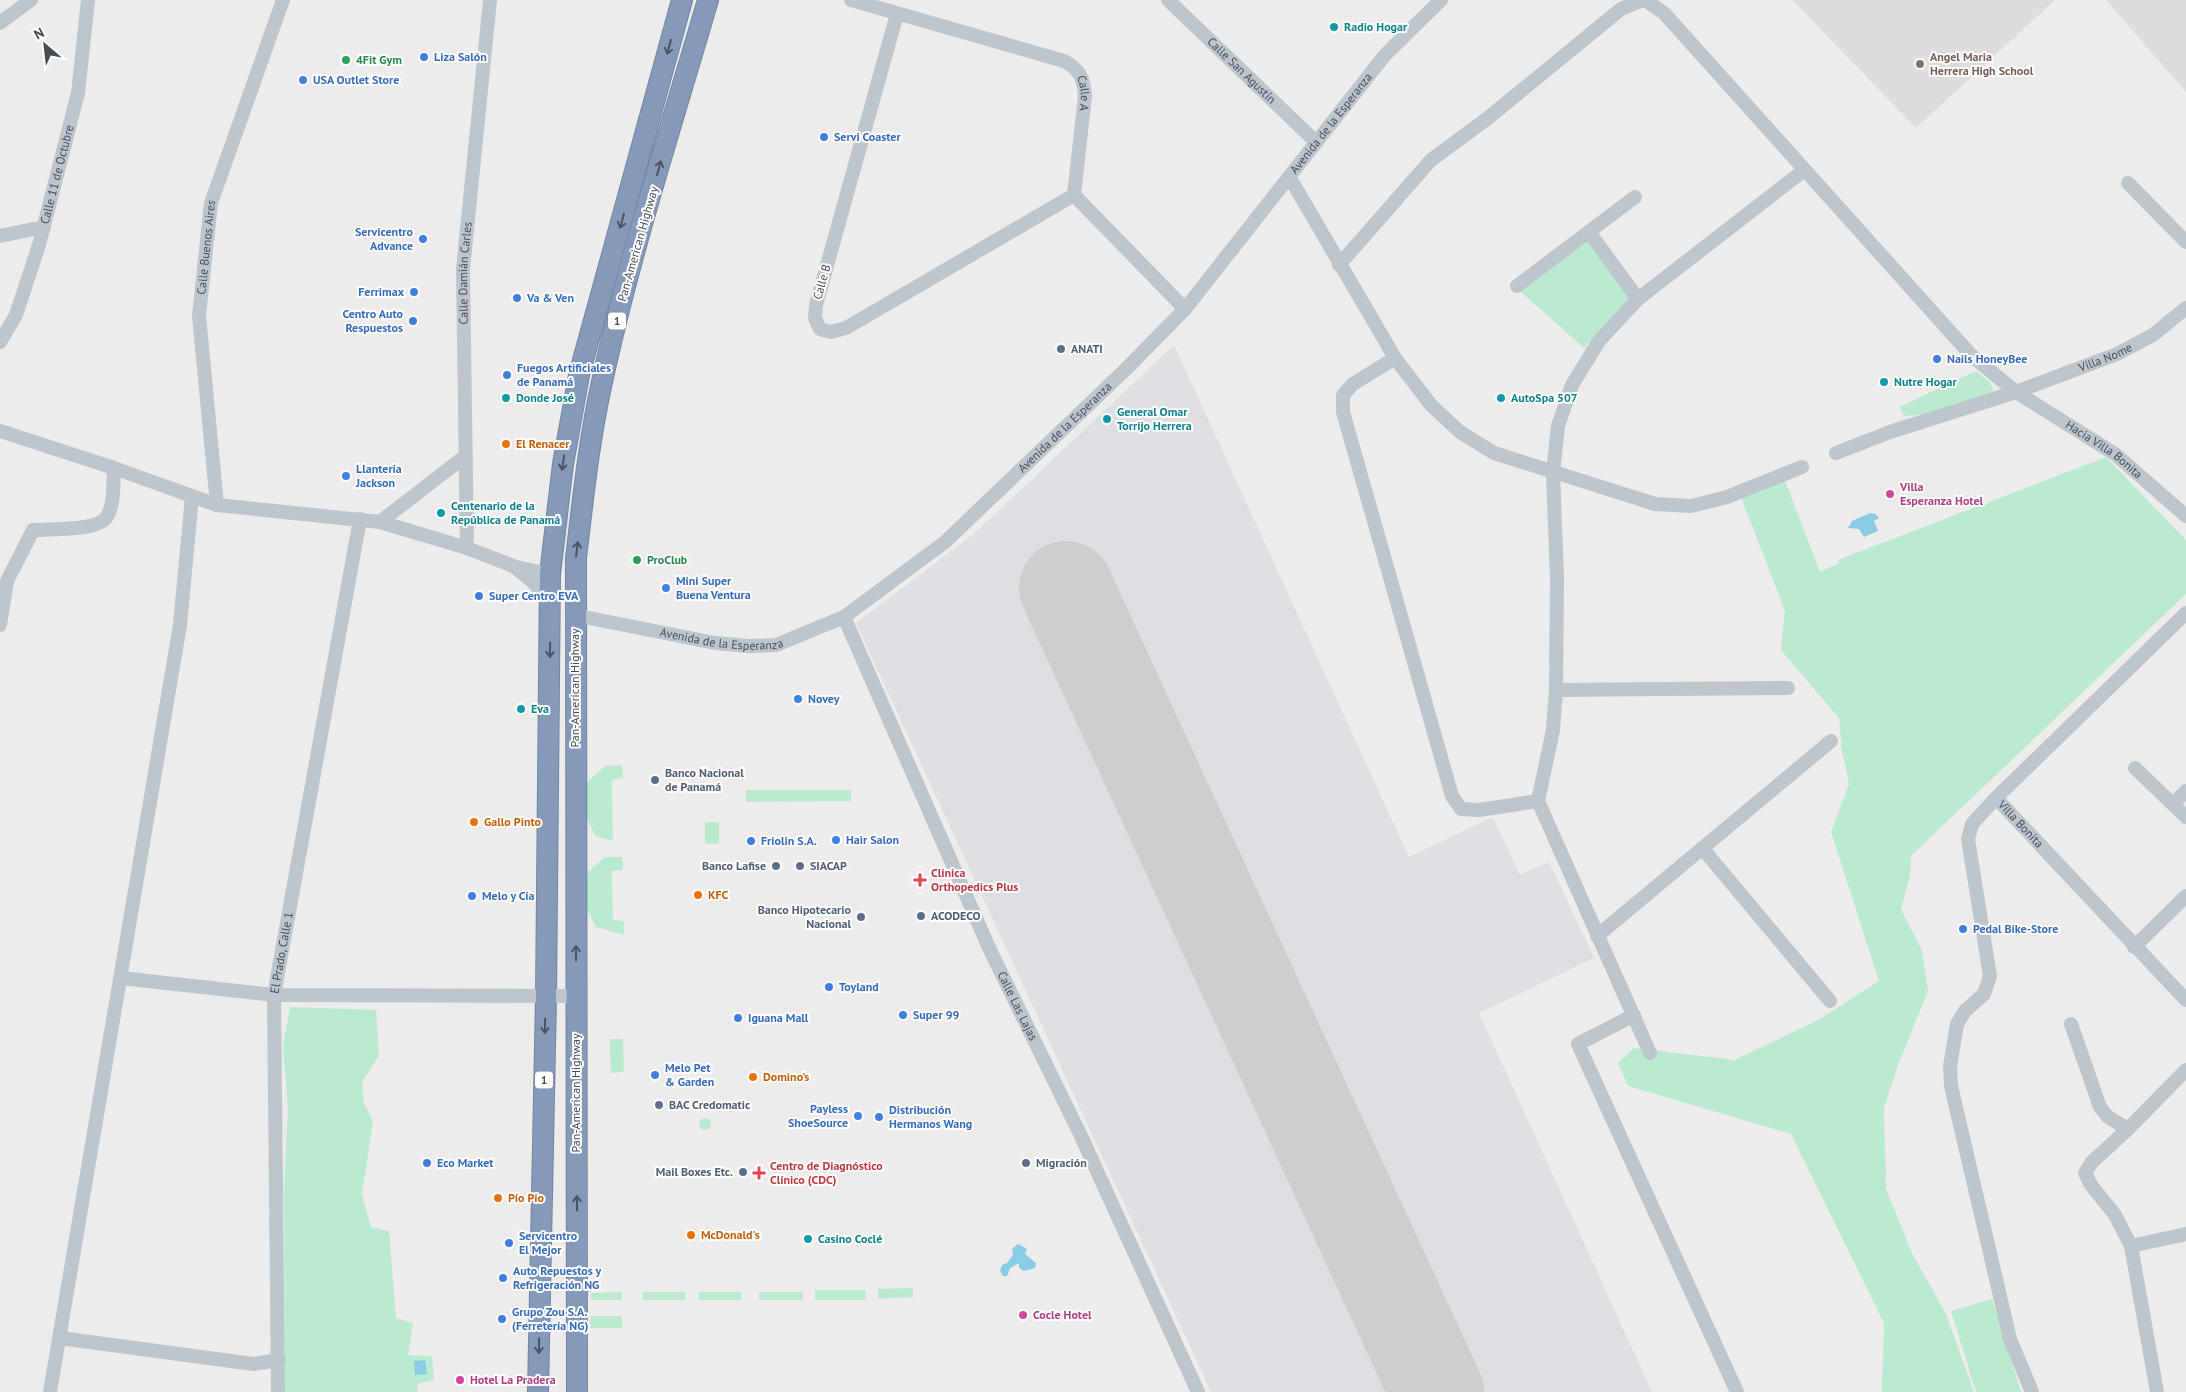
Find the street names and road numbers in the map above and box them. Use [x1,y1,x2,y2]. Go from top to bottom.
street label: Calle San Agustín [1204,34,1279,107]
street label: Avenida de la Esperanza [1286,70,1375,177]
street label: Calle A [1074,73,1093,112]
street label: Calle 11 de Octubre [37,123,77,225]
street label: Pan-American Highway [614,184,661,303]
street label: Calle Buenos Aires [193,197,219,295]
street label: Calle Damián Carles [455,221,475,325]
street label: Calle B [809,263,834,301]
road number: 1 [608,312,626,330]
street label: Villa Nome [2075,339,2135,375]
street label: Avenida de la Esperanza [1014,379,1115,476]
street label: Hacia Villa Bonita [2063,417,2146,482]
street label: Avenida de la Esperanza [659,624,785,653]
street label: Pan-American Highway [567,628,582,748]
street label: Villa Bonita [1994,796,2047,851]
street label: El Prado, Calle 1 [266,911,296,995]
street label: Calle Las Lajas [995,969,1041,1043]
street label: Pan-American Highway [568,1033,583,1153]
road number: 1 [535,1072,553,1088]

